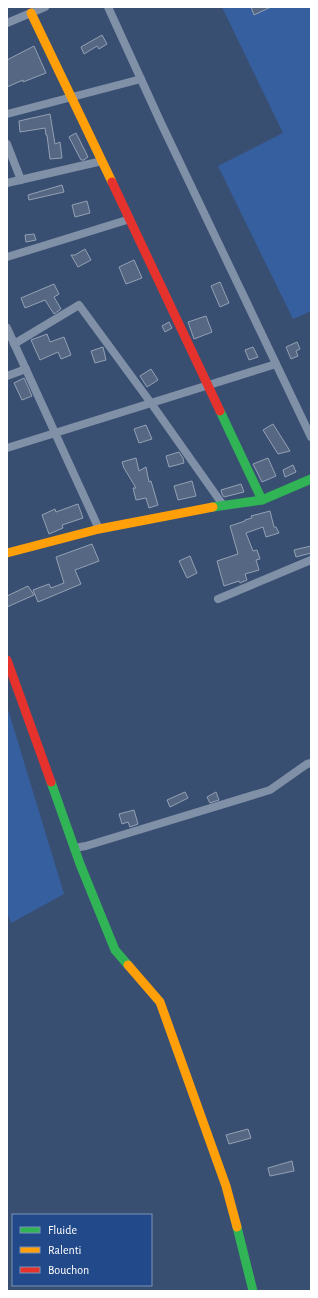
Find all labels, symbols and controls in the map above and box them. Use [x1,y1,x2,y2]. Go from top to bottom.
legend [12,1214,152,1286]
text: Fluide [48,1224,77,1236]
text: Ralenti [48,1244,81,1256]
text: Bouchon [48,1264,89,1276]

